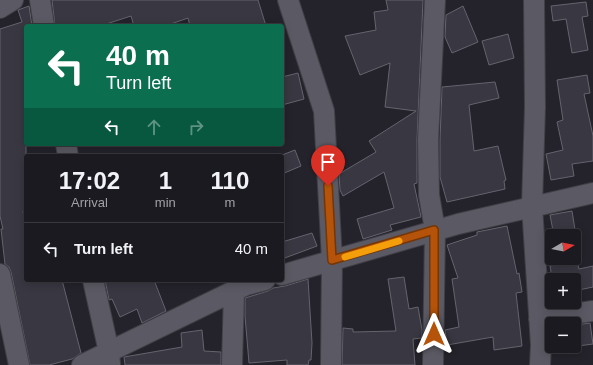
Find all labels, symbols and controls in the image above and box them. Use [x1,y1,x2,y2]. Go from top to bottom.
icon: left [40,40,92,92]
text: 40 m [106,40,170,71]
text: Turn left [106,73,171,93]
icon: left [101,116,123,138]
icon: ahead [143,116,165,138]
icon: right [185,116,207,138]
pin [311,145,345,186]
icon: arrive [317,151,339,173]
text: 17:02 [59,167,120,194]
text: 1 [159,167,172,194]
text: 110 [211,167,249,194]
text: Arrival [71,195,108,210]
text: min [155,195,176,210]
text: m [224,195,235,210]
north arrow [545,229,581,265]
map controls [545,229,581,353]
icon: left [40,238,62,260]
text: Turn left [74,240,133,257]
text: 40 m [235,240,268,257]
button: + [545,273,581,309]
position arrow [413,313,455,355]
button: − [545,317,581,353]

